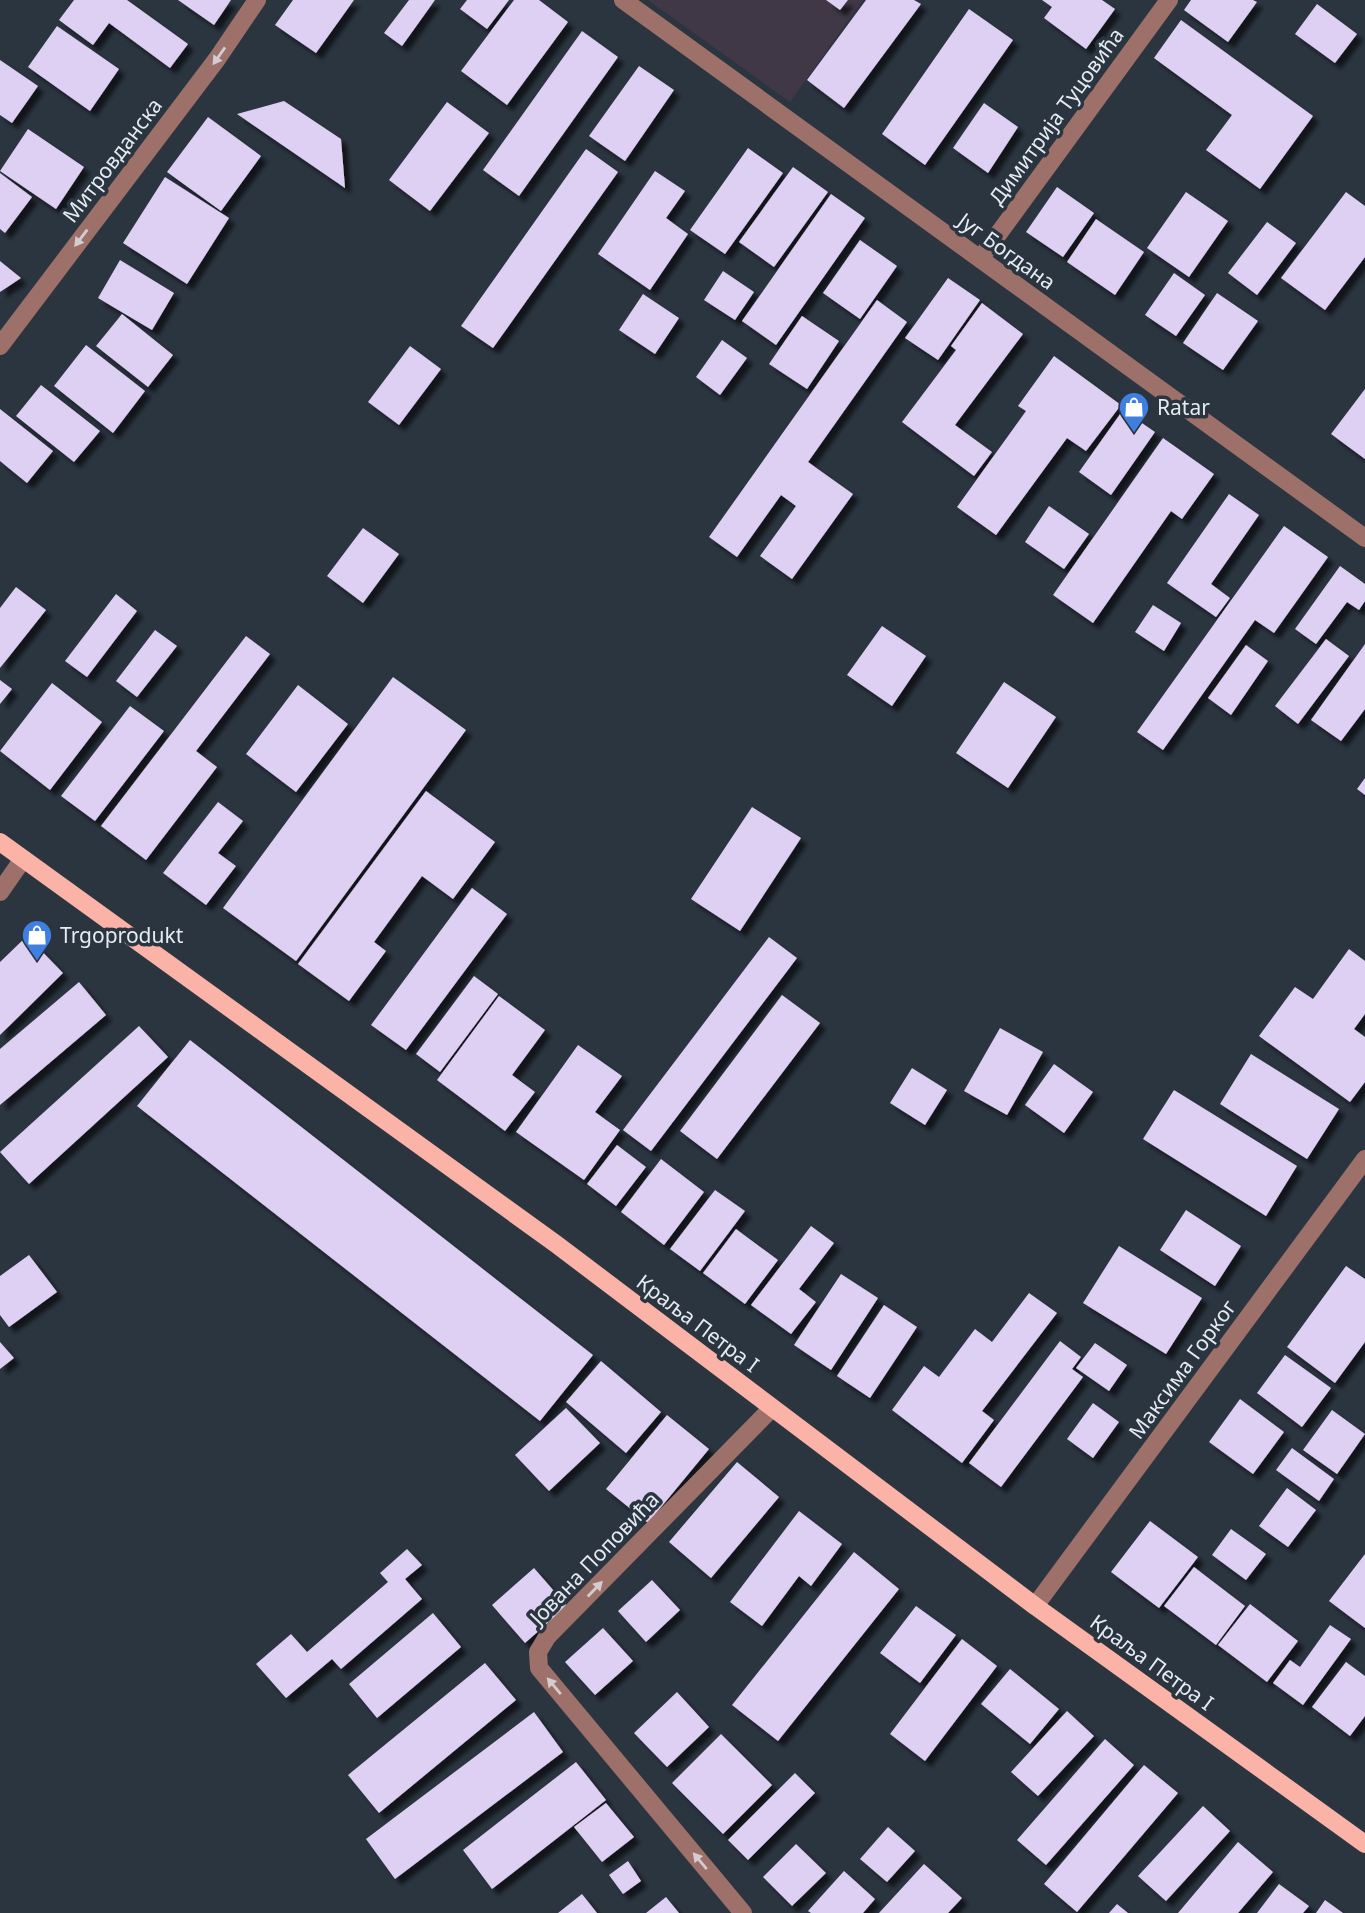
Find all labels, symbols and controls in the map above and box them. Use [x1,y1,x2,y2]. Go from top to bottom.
street label: Димитрија Туцовића [982,22,1130,210]
one-way arrow [212,47,226,65]
street label: Митровданска [56,92,168,228]
street label: Југ Богдана [951,205,1061,296]
one-way arrow [75,229,89,247]
shop icon: Ratar [1117,390,1151,434]
place label: Ratar [1157,393,1210,421]
shop icon: Trgoprodukt [20,918,54,962]
place label: Trgoprodukt [60,921,184,949]
street label: Краља Петра I [631,1268,765,1378]
street label: Максима Горког [1122,1294,1242,1444]
street label: Јована Поповића [522,1486,665,1632]
one-way arrow [586,1581,603,1597]
street label: Краља Петра I [1085,1608,1219,1716]
one-way arrow [547,1677,562,1694]
one-way arrow [692,1852,707,1870]

